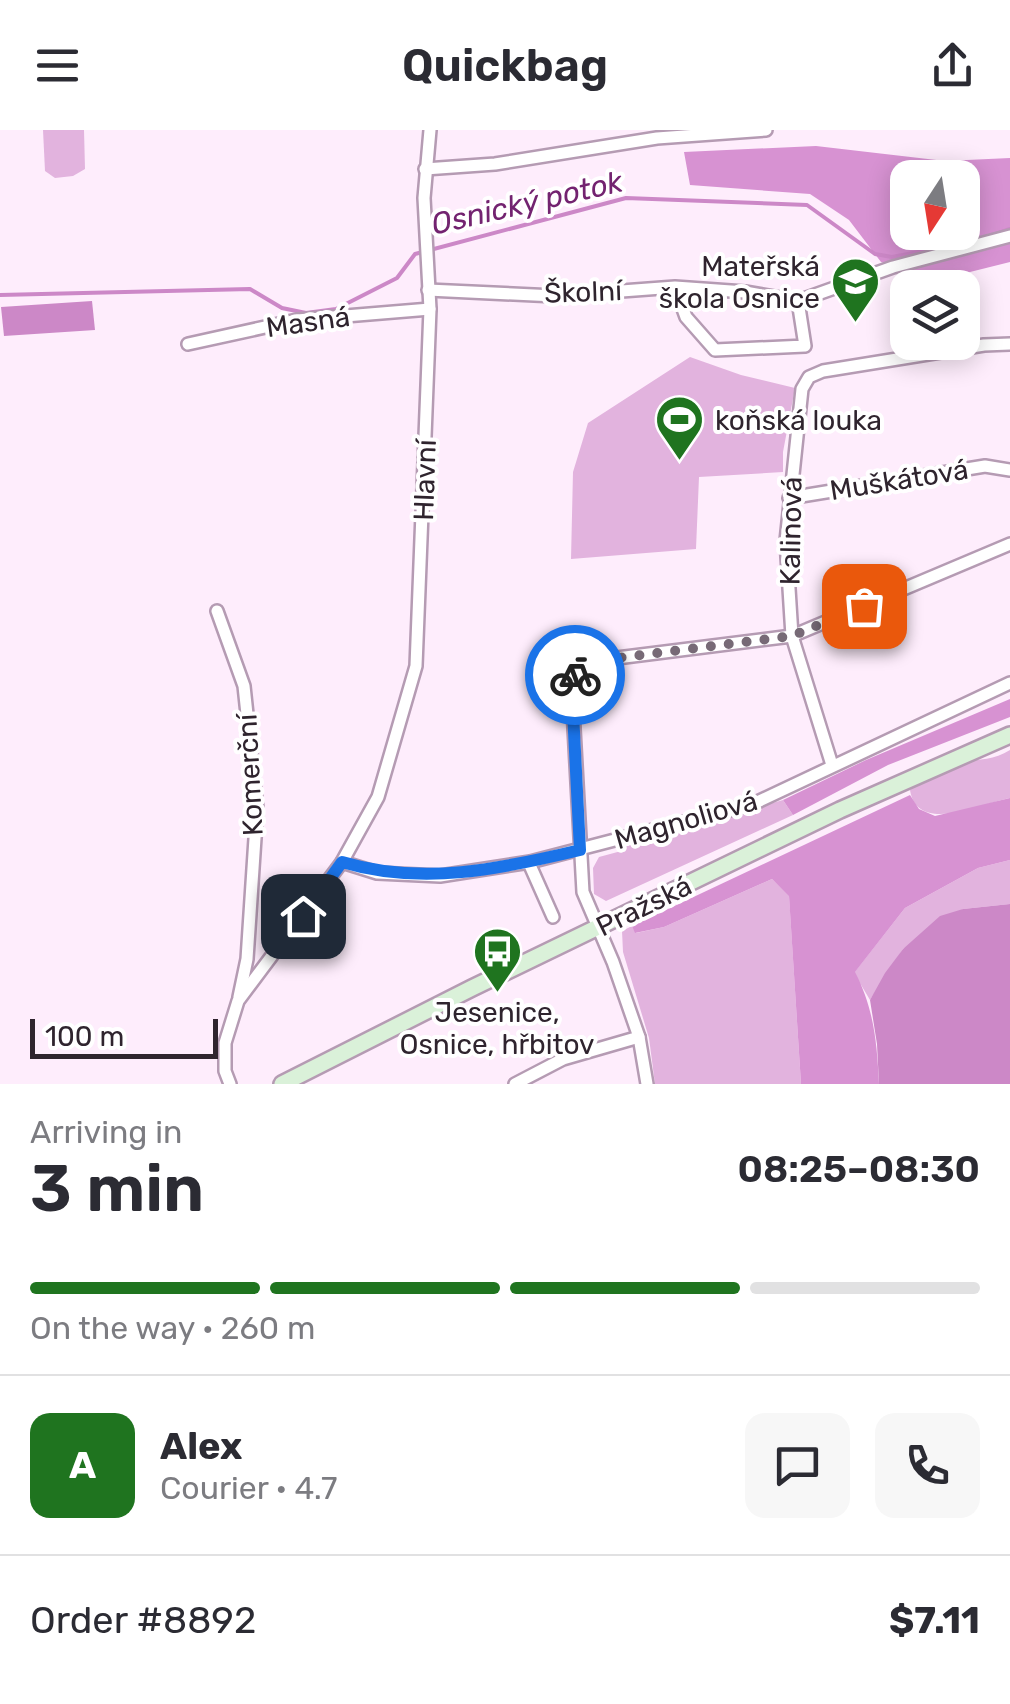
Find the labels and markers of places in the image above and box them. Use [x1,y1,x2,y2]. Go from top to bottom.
place label: Mateřská škola Osnice [659,250,820,315]
school or university icon: Mateřská škola Osnice [829,256,881,324]
sports icon: koňská louka [654,394,706,462]
place label: koňská louka [715,404,882,437]
pin [822,564,907,649]
pin [261,874,346,959]
bus stop icon: Jesenice, Osnice, hřbitov [471,926,523,994]
place label: Jesenice, Osnice, hřbitov [399,996,595,1061]

